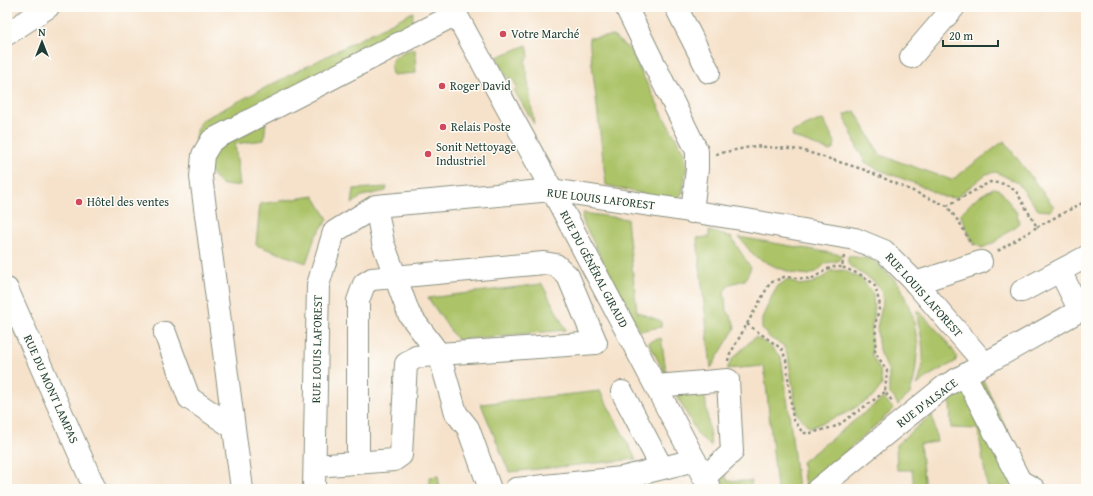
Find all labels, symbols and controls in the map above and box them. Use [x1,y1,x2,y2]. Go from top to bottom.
north arrow [22,22,62,62]
scale bar [943,22,998,48]
text: N [38,24,46,40]
place label: Votre Marché [511,25,580,42]
text: 20 m [949,27,973,44]
marker: Votre Marché [498,29,508,39]
place label: Roger David [450,77,511,94]
marker: Roger David [437,81,447,91]
place label: Relais Poste [451,118,511,135]
marker: Relais Poste [438,122,448,132]
place label: Sonit Nettoyage Industriel [436,138,516,169]
marker: Sonit Nettoyage Industriel [423,149,433,159]
street label: RUE LOUIS LAFOREST [546,183,656,214]
place label: Hôtel des ventes [87,193,169,210]
marker: Hôtel des ventes [74,197,84,207]
street label: RUE DU GÉNÉRAL GIRAUD [556,207,633,330]
street label: RUE LOUIS LAFOREST [882,249,967,341]
street label: RUE LOUIS LAFOREST [307,294,326,403]
street label: RUE DU MONT LAMPAS [20,332,83,446]
street label: RUE D'ALSACE [893,374,961,431]

